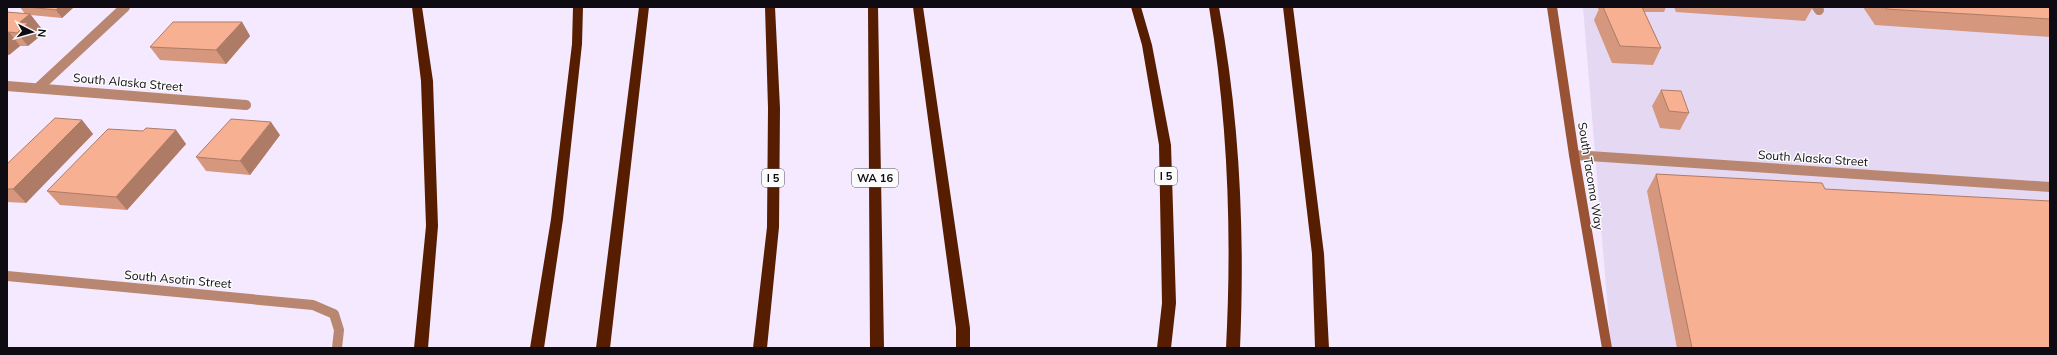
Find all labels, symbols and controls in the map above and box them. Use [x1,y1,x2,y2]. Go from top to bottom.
north arrow [12,12,52,52]
text: N [35,28,49,38]
street label: South Alaska Street [73,70,183,94]
street label: South Tacoma Way [1575,121,1607,232]
street label: South Alaska Street [1758,147,1868,169]
road number: I 5 [1155,167,1177,185]
road number: I 5 [762,169,784,187]
road number: WA 16 [852,169,898,187]
street label: South Asotin Street [124,267,232,291]

